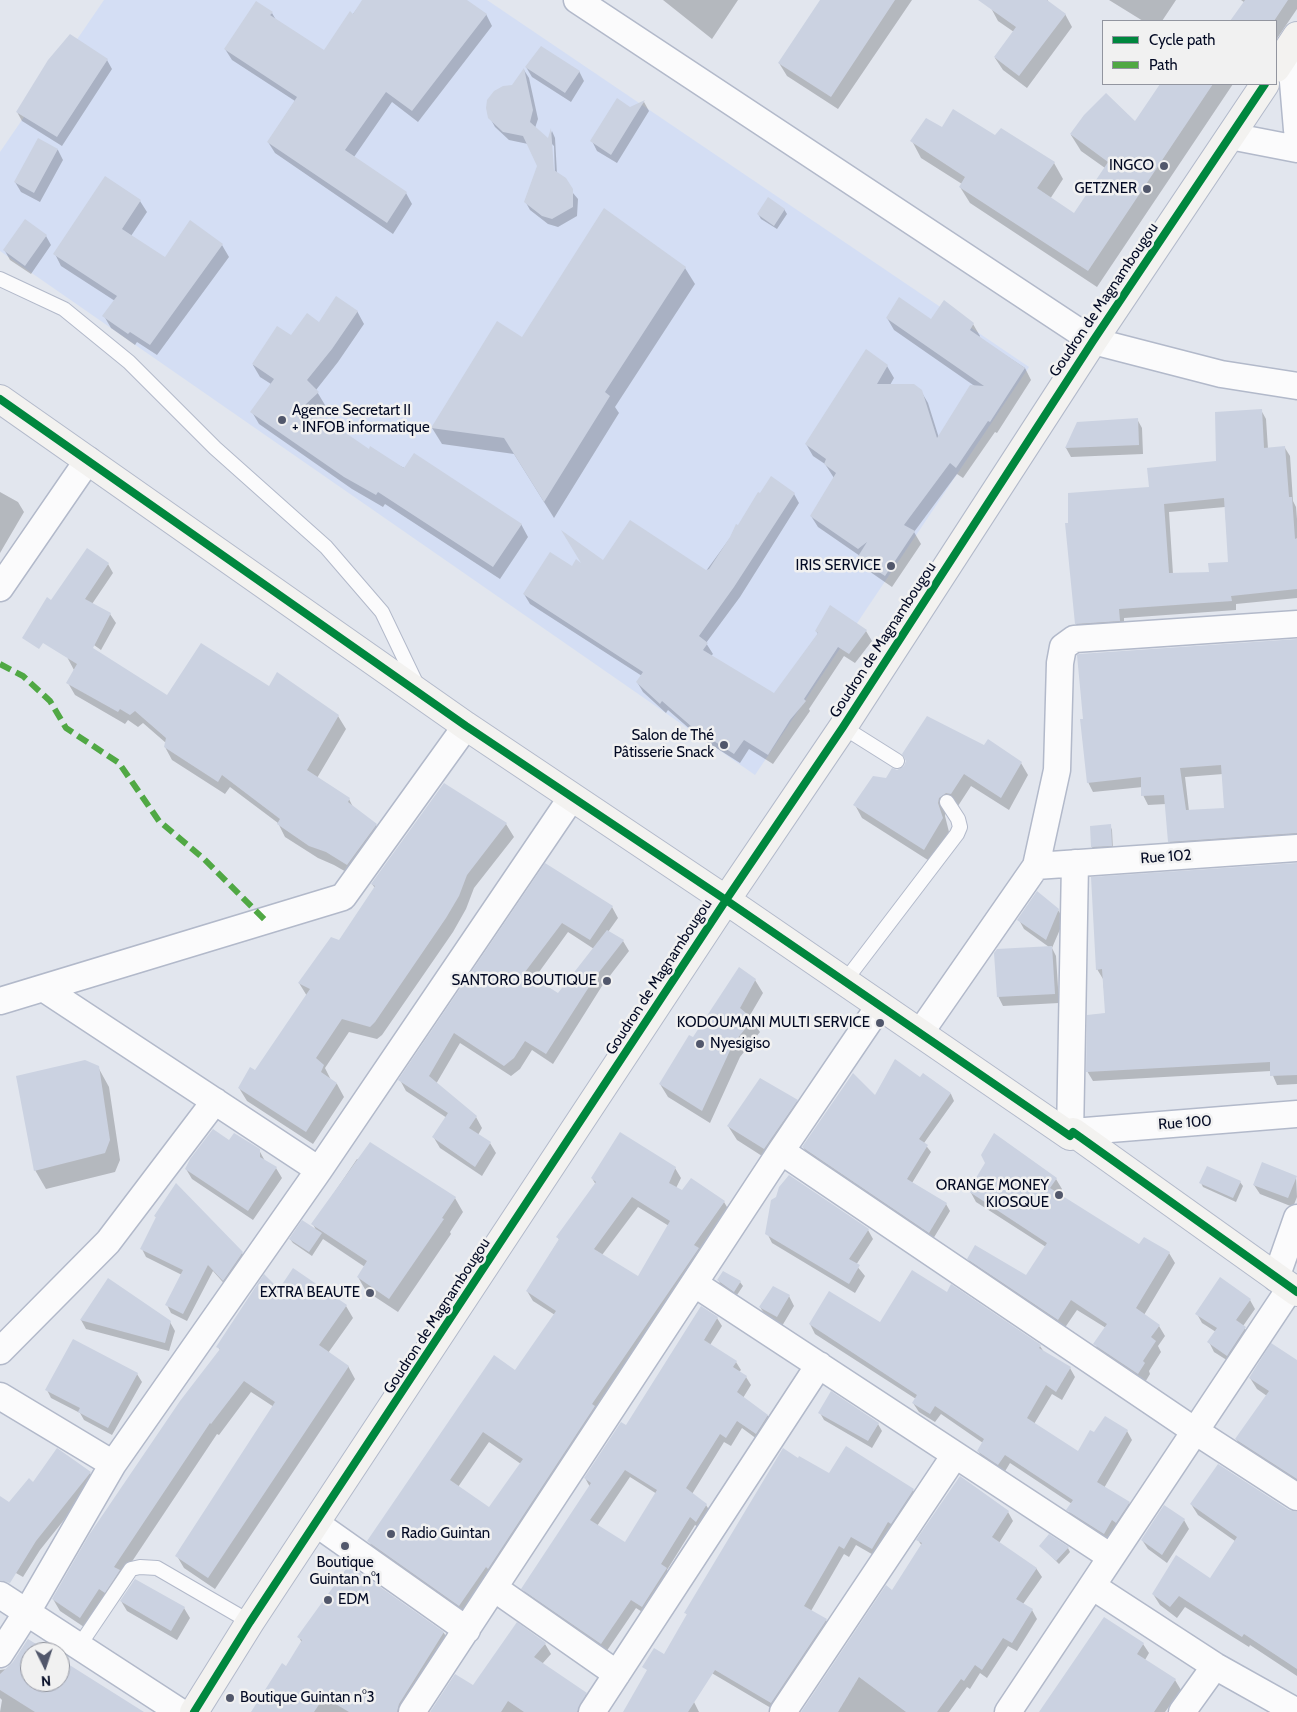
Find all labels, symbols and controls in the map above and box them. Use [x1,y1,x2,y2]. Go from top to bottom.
legend [1102,20,1277,85]
text: Cycle path [1149,31,1215,49]
text: Path [1149,56,1178,74]
place label: INGCO [1109,157,1154,175]
marker: INGCO [1158,160,1170,172]
place label: GETZNER [1074,180,1137,198]
marker: GETZNER [1141,183,1153,195]
street label: Goudron de Magnambougou [1046,220,1162,380]
place label: Agence Secretart II + INFOB informatique [292,402,430,437]
marker: Agence Secretart II + INFOB informatique [276,414,288,426]
place label: IRIS SERVICE [796,557,881,575]
street label: Goudron de Magnambougou [826,559,940,721]
marker: IRIS SERVICE [885,560,897,572]
place label: Salon de Thé Pâtisserie Snack [613,727,714,762]
marker: Salon de Thé Pâtisserie Snack [718,739,730,751]
street label: Rue 102 [1140,846,1192,868]
street label: Goudron de Magnambougou [602,896,716,1058]
place label: SANTORO BOUTIQUE [451,972,597,990]
marker: SANTORO BOUTIQUE [601,975,613,987]
place label: KODOUMANI MULTI SERVICE [677,1014,870,1032]
marker: KODOUMANI MULTI SERVICE [874,1017,886,1029]
place label: Nyesigiso [710,1035,770,1053]
marker: Nyesigiso [694,1038,706,1050]
street label: Rue 100 [1158,1112,1212,1134]
place label: ORANGE MONEY KIOSQUE [936,1177,1049,1212]
marker: ORANGE MONEY KIOSQUE [1053,1189,1065,1201]
street label: Goudron de Magnambougou [380,1235,494,1397]
place label: EXTRA BEAUTE [260,1284,360,1302]
marker: EXTRA BEAUTE [364,1287,376,1299]
place label: Radio Guintan [401,1525,490,1543]
marker: Radio Guintan [385,1528,397,1540]
marker: Boutique Guintan n°1 [339,1540,351,1552]
place label: Boutique Guintan n°1 [310,1554,380,1589]
place label: EDM [338,1591,369,1609]
marker: EDM [322,1594,334,1606]
north arrow [20,1642,70,1692]
text: N [40,1672,52,1690]
place label: Boutique Guintan n°3 [240,1689,375,1707]
marker: Boutique Guintan n°3 [224,1692,236,1704]

